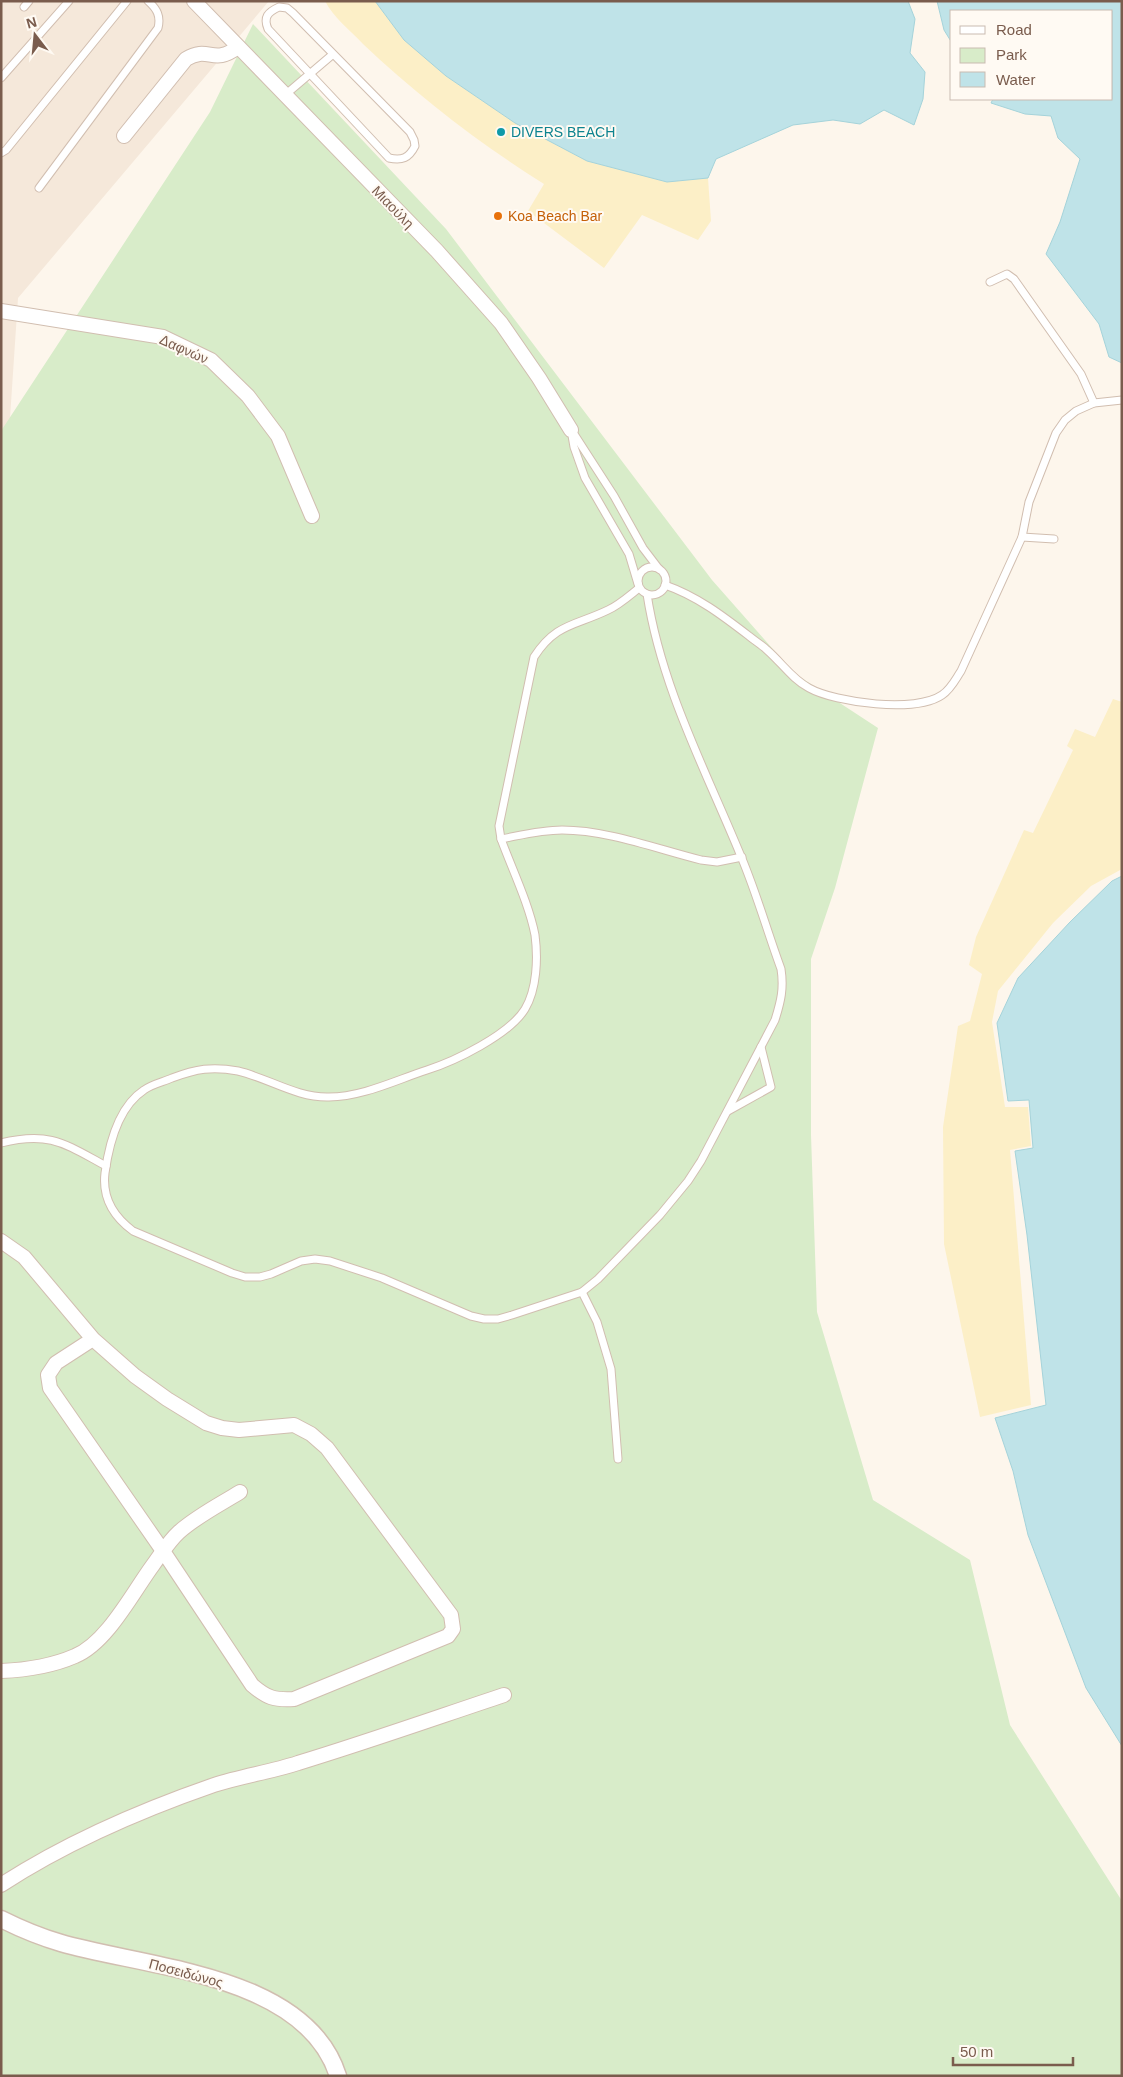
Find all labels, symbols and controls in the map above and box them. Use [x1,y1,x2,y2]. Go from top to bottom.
north arrow [10,10,60,60]
legend [950,10,1113,100]
text: N [24,13,38,32]
text: Road [996,21,1032,38]
text: Park [996,46,1027,63]
text: Water [996,71,1035,88]
place label: DIVERS BEACH [511,124,615,140]
marker: DIVERS BEACH [495,126,507,138]
street label: Μιαούλη [369,182,417,232]
place label: Koa Beach Bar [508,208,603,224]
marker: Koa Beach Bar [492,210,504,222]
street label: Δαφνών [157,331,211,367]
street label: Ποσειδώνος [147,1955,225,1991]
scale bar [953,2034,1073,2066]
text: 50 m [960,2043,993,2060]

